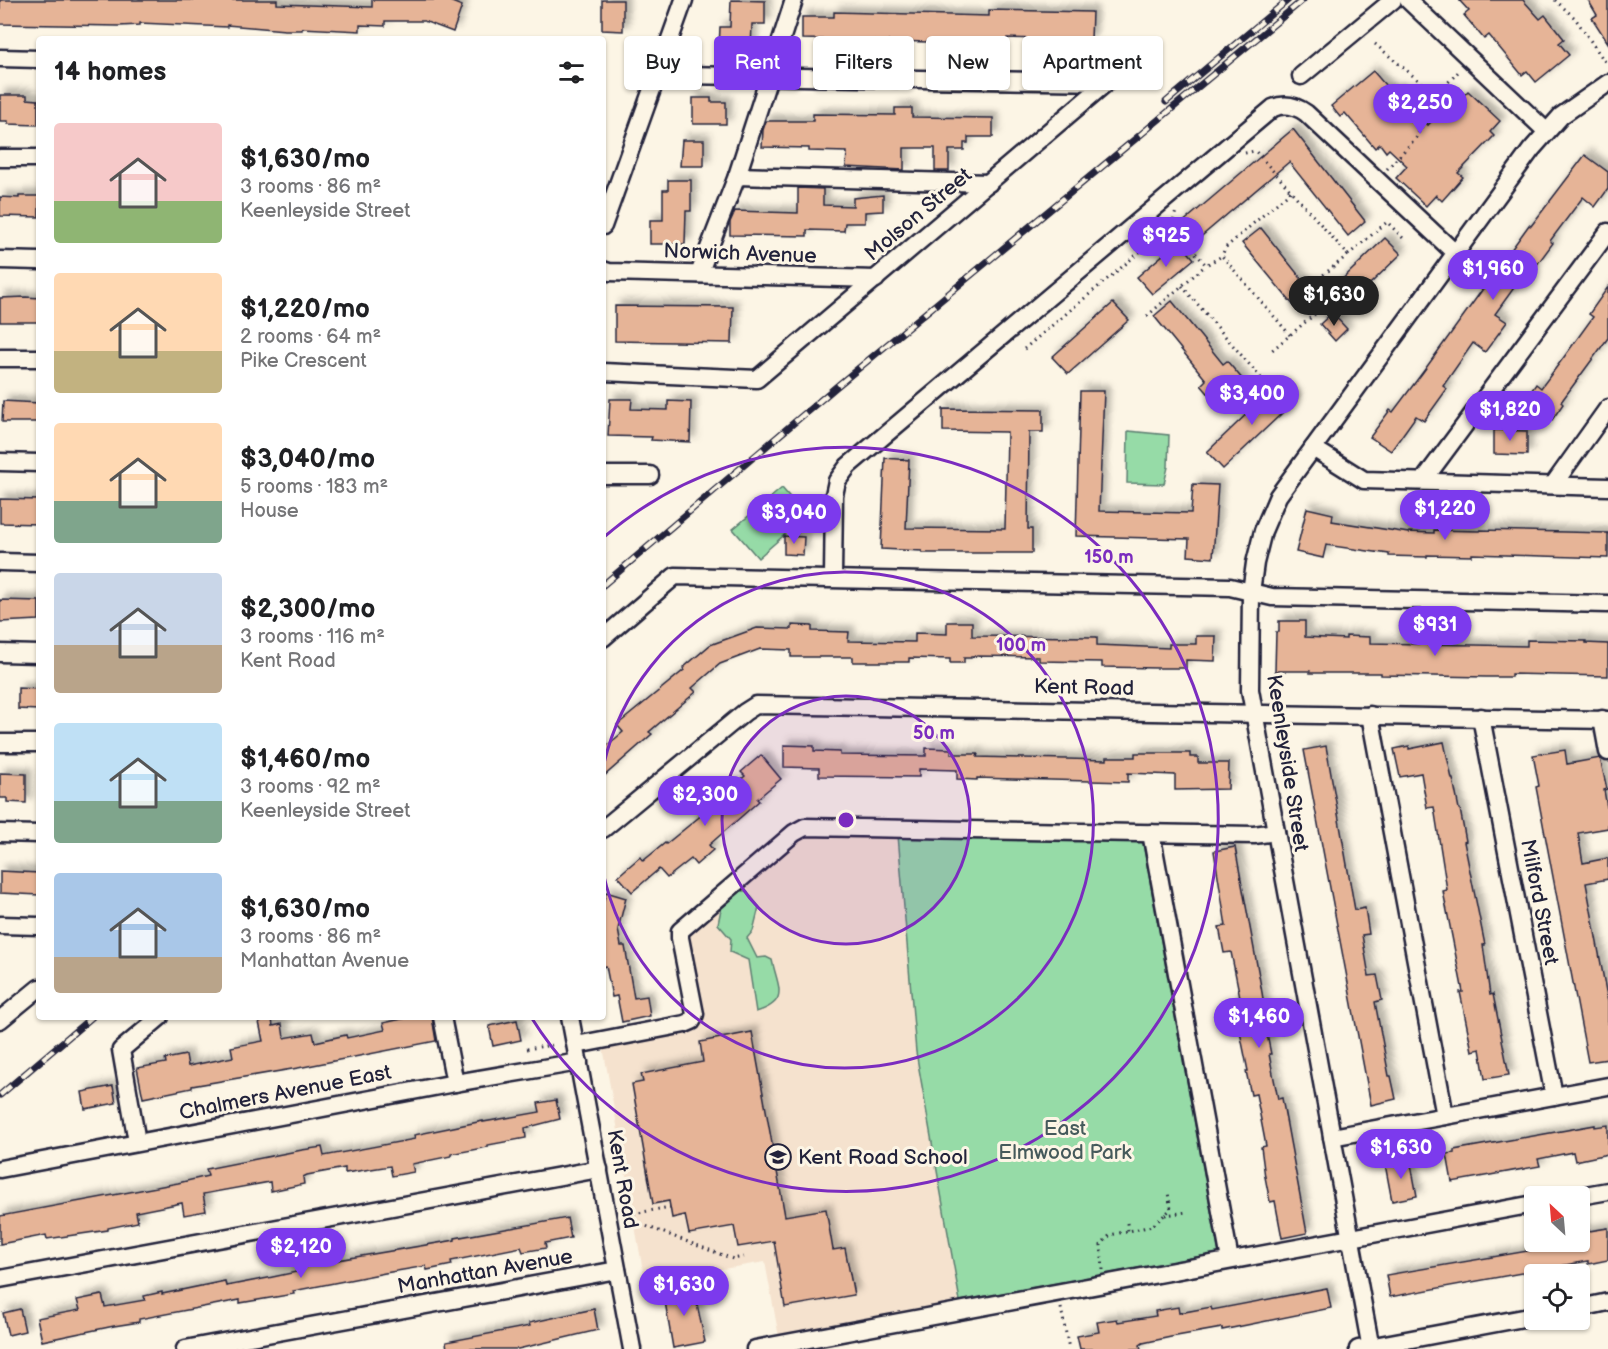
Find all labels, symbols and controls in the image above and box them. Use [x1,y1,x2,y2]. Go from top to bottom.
chip: Buy [624,36,702,90]
chip: Rent [714,36,801,90]
chip: Filters [813,36,914,90]
chip: New [926,36,1010,90]
chip: Apartment [1022,36,1163,90]
icon: filters [555,56,588,89]
text: 14 homes [54,57,166,88]
pin: $2,250 [1371,84,1469,135]
text: $2,250 [1387,91,1453,115]
text: $1,630/mo [240,144,370,175]
icon: home [102,147,174,219]
street label: Molson Street [860,162,977,266]
text: 3 rooms · 86 m² [240,175,381,199]
text: Keenleyside Street [240,199,410,223]
pin: $925 [1130,217,1202,268]
text: $925 [1142,224,1190,248]
street label: Norwich Avenue [663,238,817,269]
pin: $1,960 [1444,250,1542,301]
text: $1,960 [1462,257,1524,281]
pin: $1,630 [1285,276,1383,327]
text: $1,630 [1303,283,1365,307]
text: $1,220/mo [240,294,370,325]
icon: home [102,297,174,369]
text: 2 rooms · 64 m² [240,325,381,349]
text: Pike Crescent [240,349,367,373]
pin: $3,400 [1203,375,1301,426]
text: $3,400 [1219,382,1285,406]
pin: $1,820 [1461,391,1559,442]
text: $1,820 [1479,398,1541,422]
text: $3,040/mo [240,444,375,475]
icon: home [102,447,174,519]
text: 5 rooms · 183 m² [240,475,388,499]
pin: $1,220 [1396,490,1494,541]
pin: $3,040 [745,494,843,545]
text: $1,220 [1414,497,1476,521]
text: House [240,499,299,523]
text: $3,040 [761,501,827,525]
text: 150 m [1084,547,1134,568]
text: $2,300/mo [240,594,375,625]
icon: home [102,597,174,669]
pin: $931 [1399,606,1471,657]
text: $931 [1413,613,1458,637]
text: 3 rooms · 116 m² [240,625,385,649]
text: 100 m [996,635,1046,656]
text: Kent Road [240,649,336,673]
street label: Keenleyside Street [1261,673,1314,854]
street label: Kent Road [1034,674,1134,701]
text: 50 m [913,723,955,744]
text: $1,460/mo [240,744,370,775]
icon: home [102,747,174,819]
text: 3 rooms · 92 m² [240,775,381,799]
pin: $2,300 [656,776,754,827]
text: $2,300 [672,783,738,807]
text: Keenleyside Street [240,799,410,823]
centre of rings [836,810,856,830]
street label: Milford Street [1515,837,1564,968]
text: $1,630/mo [240,894,370,925]
icon: home [102,897,174,969]
text: 3 rooms · 86 m² [240,925,381,949]
text: Manhattan Avenue [240,949,409,973]
pin: $1,460 [1210,998,1308,1049]
text: $1,460 [1228,1005,1290,1029]
street label: Chalmers Avenue East [177,1060,394,1125]
park label: East Elmwood Park [998,1116,1132,1165]
street label: Kent Road [601,1127,644,1231]
pin: $1,630 [1352,1129,1450,1180]
text: $1,630 [1370,1136,1432,1160]
school or university icon: Kent Road School [763,1142,793,1172]
place label: Kent Road School [798,1145,968,1170]
north arrow [1524,1186,1590,1252]
map controls [1524,1186,1590,1330]
pin: $2,120 [252,1228,350,1279]
text: $2,120 [270,1235,332,1259]
street label: Manhattan Avenue [396,1244,575,1299]
button: locate [1524,1264,1590,1330]
pin: $1,630 [635,1266,733,1317]
text: $1,630 [653,1273,715,1297]

